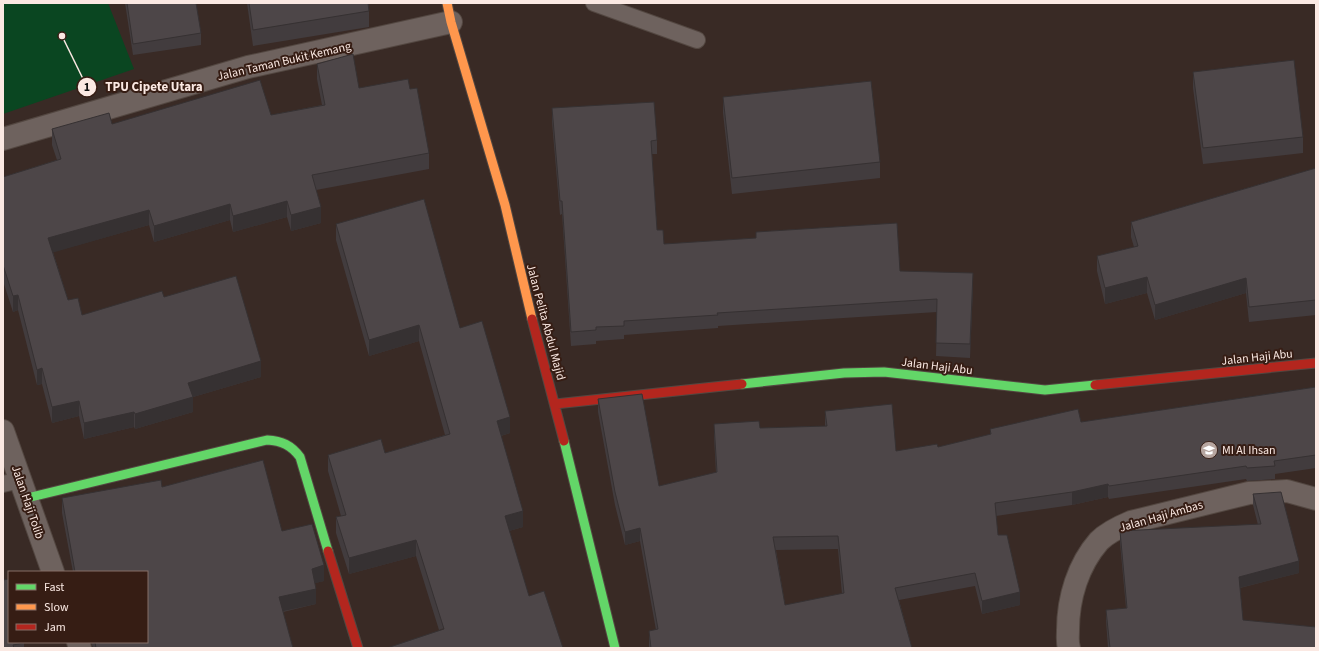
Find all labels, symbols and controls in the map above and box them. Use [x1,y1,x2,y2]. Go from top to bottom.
street label: Jalan Taman Bukit Kemang [216,38,353,85]
callout: TPU Cipete Utara [77,74,210,99]
text: TPU Cipete Utara [105,78,203,96]
text: 1 [84,79,90,96]
street label: Jalan Pelita Abdul Majid [522,262,569,382]
street label: Jalan Haji Abu [1220,345,1294,370]
street label: Jalan Haji Abu [900,354,974,379]
school or university icon: MI Al Ihsan [1199,440,1219,460]
place label: MI Al Ihsan [1222,442,1276,459]
street label: Jalan Haji Tolib [7,463,48,542]
street label: Jalan Haji Ambas [1117,496,1205,537]
legend [8,571,148,643]
text: Fast [44,579,64,596]
text: Slow [44,599,69,616]
text: Jam [44,619,66,636]

